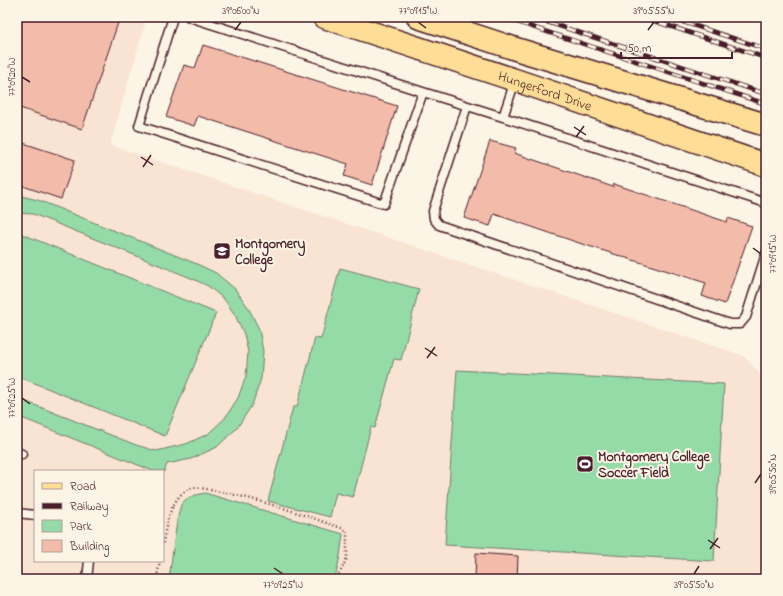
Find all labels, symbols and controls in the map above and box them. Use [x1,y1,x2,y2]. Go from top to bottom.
text: 39°06'00"N [222,4,260,19]
text: 77°09'15"W [399,4,437,19]
text: 39°05'55"N [633,4,675,19]
scale bar [621,34,732,60]
text: 50 m [627,40,651,58]
text: 77°09'20"W [5,57,20,96]
street label: Hungerford Drive [495,66,595,118]
place label: Montgomery College [235,234,305,273]
text: 77°09'15"W [766,235,781,273]
school or university icon: Montgomery College [212,241,232,261]
text: 77°09'25"W [5,378,20,418]
place label: Montgomery College Soccer Field [598,447,711,484]
sports icon: Montgomery College Soccer Field [575,454,595,474]
text: 39°05'50"N [766,454,781,494]
legend [34,470,164,562]
text: Road [70,478,96,496]
text: Railway [70,498,109,517]
text: Park [70,518,92,536]
text: Building [69,538,109,557]
text: 77°09'25"W [263,578,303,593]
text: 39°05'50"N [674,578,714,593]

